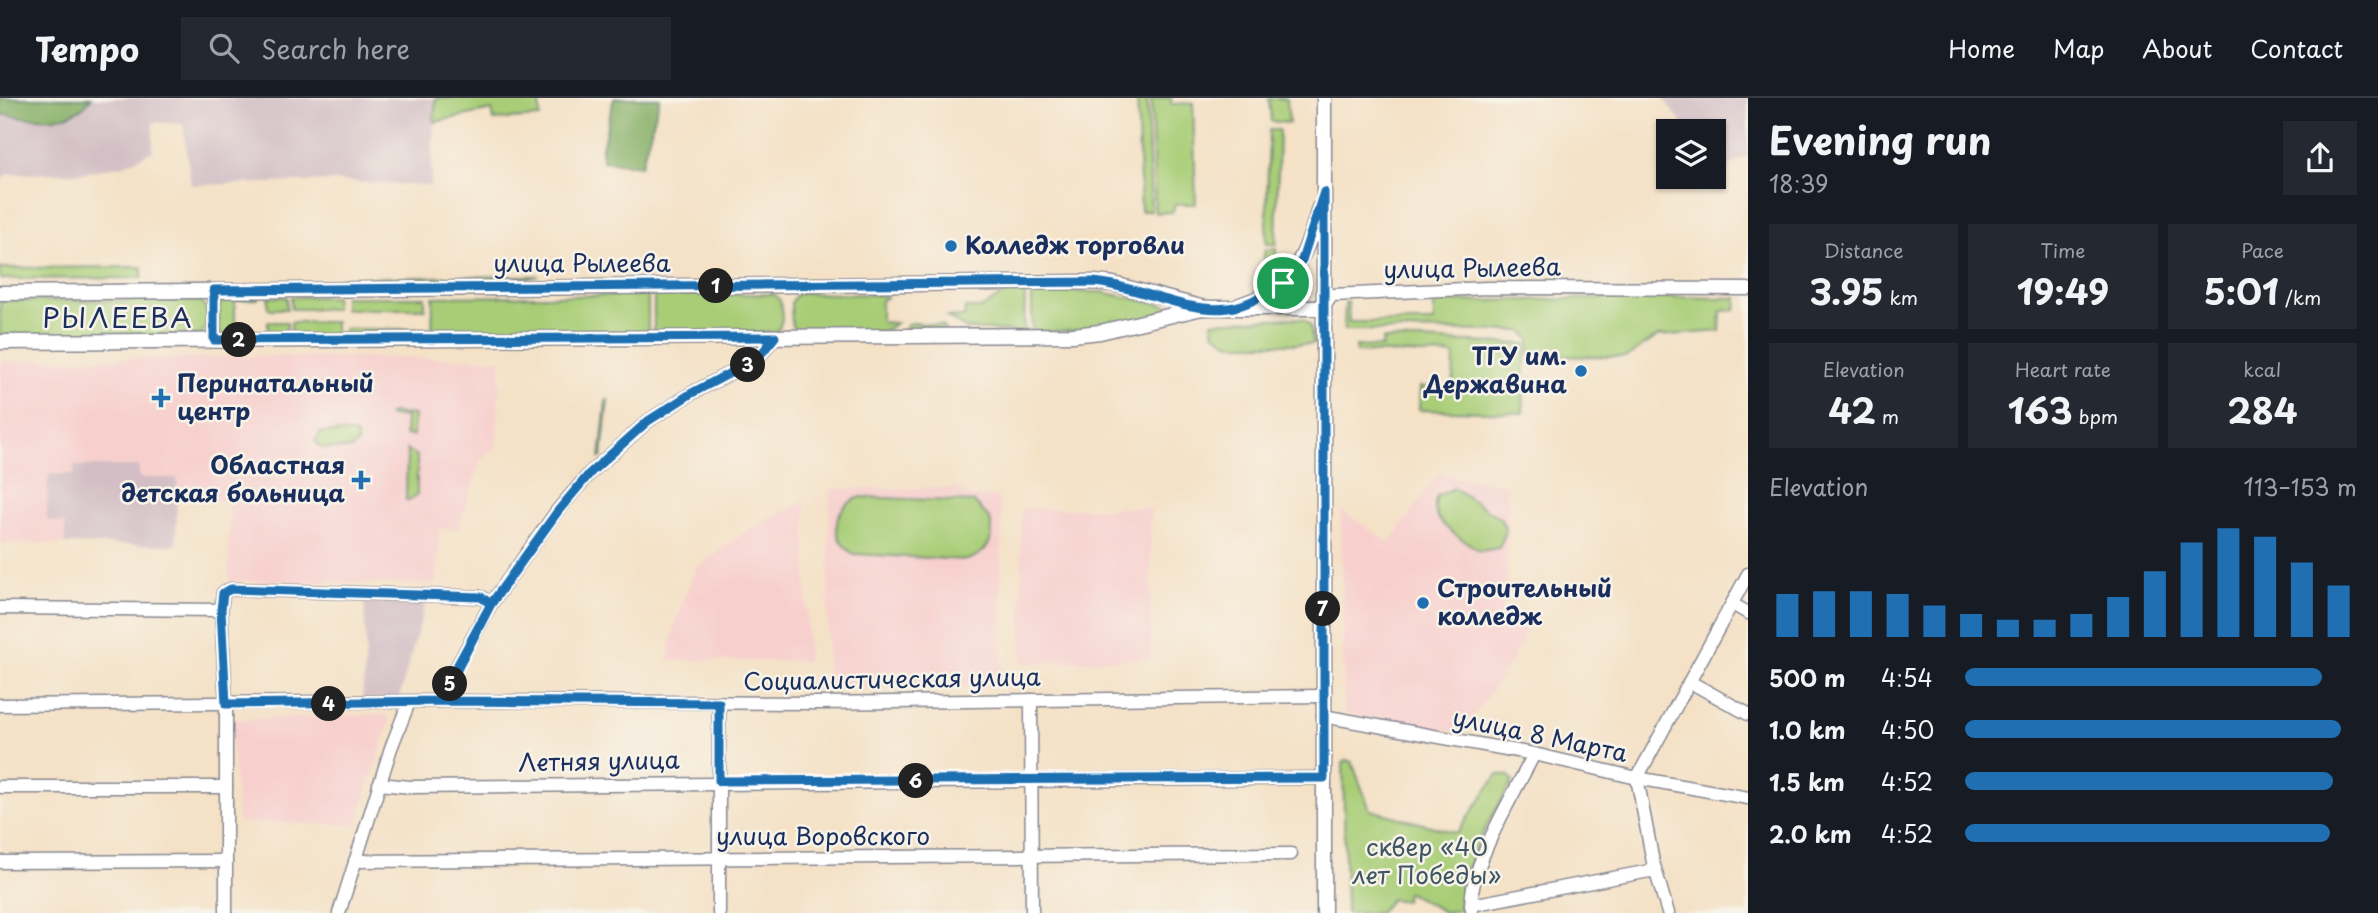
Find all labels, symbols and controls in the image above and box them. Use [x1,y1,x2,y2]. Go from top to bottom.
search box [181,17,671,80]
text: Tempo [35,23,139,73]
icon: search [205,29,243,67]
text: Search here [261,29,410,68]
text: Home [1948,30,2015,66]
text: Map [2053,30,2104,66]
text: About [2142,30,2212,66]
text: Contact [2250,30,2343,66]
text: Evening run [1769,111,1991,168]
map controls [1656,119,1726,189]
button: layers [1656,119,1726,189]
button: share [2283,121,2357,195]
text: 18:39 [1769,166,1828,201]
place label: Колледж торговли [965,226,1185,262]
text: Distance [1824,236,1904,264]
text: Time [2041,236,2085,264]
text: Pace [2241,236,2284,264]
marker: Колледж торговли [943,238,959,254]
street label: улица Рылеева [493,244,671,280]
street label: улица Рылеева [1383,247,1561,287]
pin [1253,253,1313,313]
icon: arrive [1264,264,1302,302]
text: 3.95 [1809,264,1883,317]
text: 19:49 [2017,264,2109,317]
text: 5:01 [2203,264,2279,317]
pin: 1 [698,268,734,304]
text: 1 [711,271,720,299]
text: km [1883,283,1918,311]
text: /km [2279,283,2321,311]
district label: РЫЛЕЕВА [42,295,194,338]
pin: 2 [222,322,256,358]
text: 2 [232,325,245,353]
place label: ТГУ им. Державина [1423,337,1567,401]
pin: 3 [730,348,766,382]
text: 3 [741,350,754,378]
text: Elevation [1823,355,1905,383]
text: Heart rate [2015,355,2111,383]
text: kcal [2243,355,2281,383]
marker: ТГУ им. Державина [1573,363,1589,379]
place label: Перинатальный центр [177,364,374,428]
text: 42 [1828,383,1876,436]
text: 163 [2008,383,2073,436]
text: 284 [2227,383,2298,436]
marker: Перинатальный центр [151,388,171,408]
text: m [1876,402,1899,430]
text: bpm [2073,402,2118,430]
place label: Областная детская больница [121,446,345,510]
text: Elevation [1769,469,1868,504]
text: 113–153 m [2244,469,2357,504]
marker: Областная детская больница [351,470,371,490]
place label: Строительный колледж [1437,569,1612,633]
pin: 7 [1306,592,1340,626]
text: 7 [1317,594,1328,622]
marker: Строительный колледж [1415,595,1431,611]
street label: Социалистическая улица [743,657,1041,699]
text: 500 m [1769,660,1846,695]
text: 4:54 [1881,660,1933,695]
pin: 5 [433,666,468,702]
text: 5 [443,669,456,697]
pin: 4 [312,686,346,722]
text: 4 [322,689,335,717]
street label: улица 8 Марта [1450,698,1631,770]
text: 1.0 km [1769,712,1846,747]
text: 4:50 [1881,712,1934,747]
street label: Летняя улица [518,741,680,779]
pin: 6 [898,764,934,798]
text: 1.5 km [1769,764,1845,799]
text: 4:52 [1881,764,1933,799]
text: 6 [909,766,922,794]
text: 2.0 km [1769,816,1851,851]
text: 4:52 [1881,816,1933,851]
street label: улица Воровского [716,817,930,853]
park label: cквер «40 лет Победы» [1352,828,1501,892]

